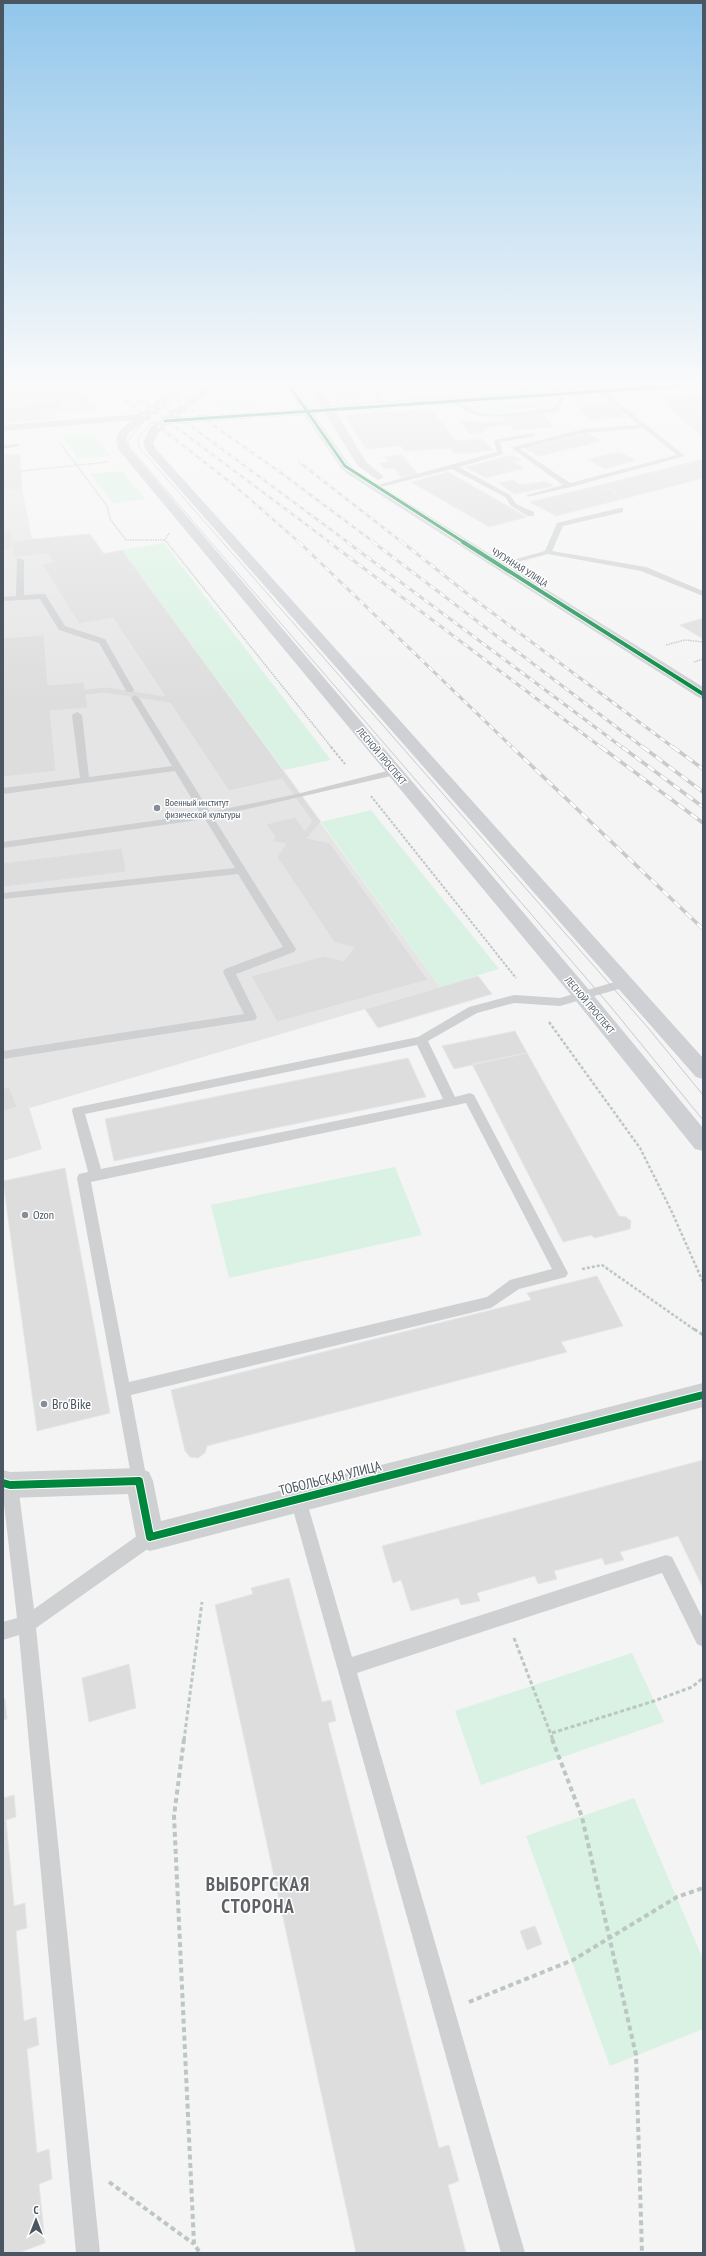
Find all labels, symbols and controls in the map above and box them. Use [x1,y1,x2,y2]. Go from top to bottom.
street label: ЧУГУННАЯ УЛИЦА [489,545,551,590]
street label: ЛЕСНОЙ ПРОСПЕКТ [353,724,410,788]
place label: Военный институт физической культуры [165,796,241,821]
marker: Военный институт физической культуры [152,803,162,813]
street label: ЛЕСНОЙ ПРОСПЕКТ [561,973,618,1037]
place label: Ozon [33,1207,54,1222]
marker: Ozon [20,1210,30,1220]
place label: Bro'Bike [52,1395,91,1413]
marker: Bro'Bike [39,1399,49,1409]
street label: ТОБОЛЬСКАЯ УЛИЦА [277,1457,383,1499]
district label: ВЫБОРГСКАЯ СТОРОНА [206,1872,310,1918]
north arrow [16,2200,56,2240]
text: С [33,2203,39,2217]

